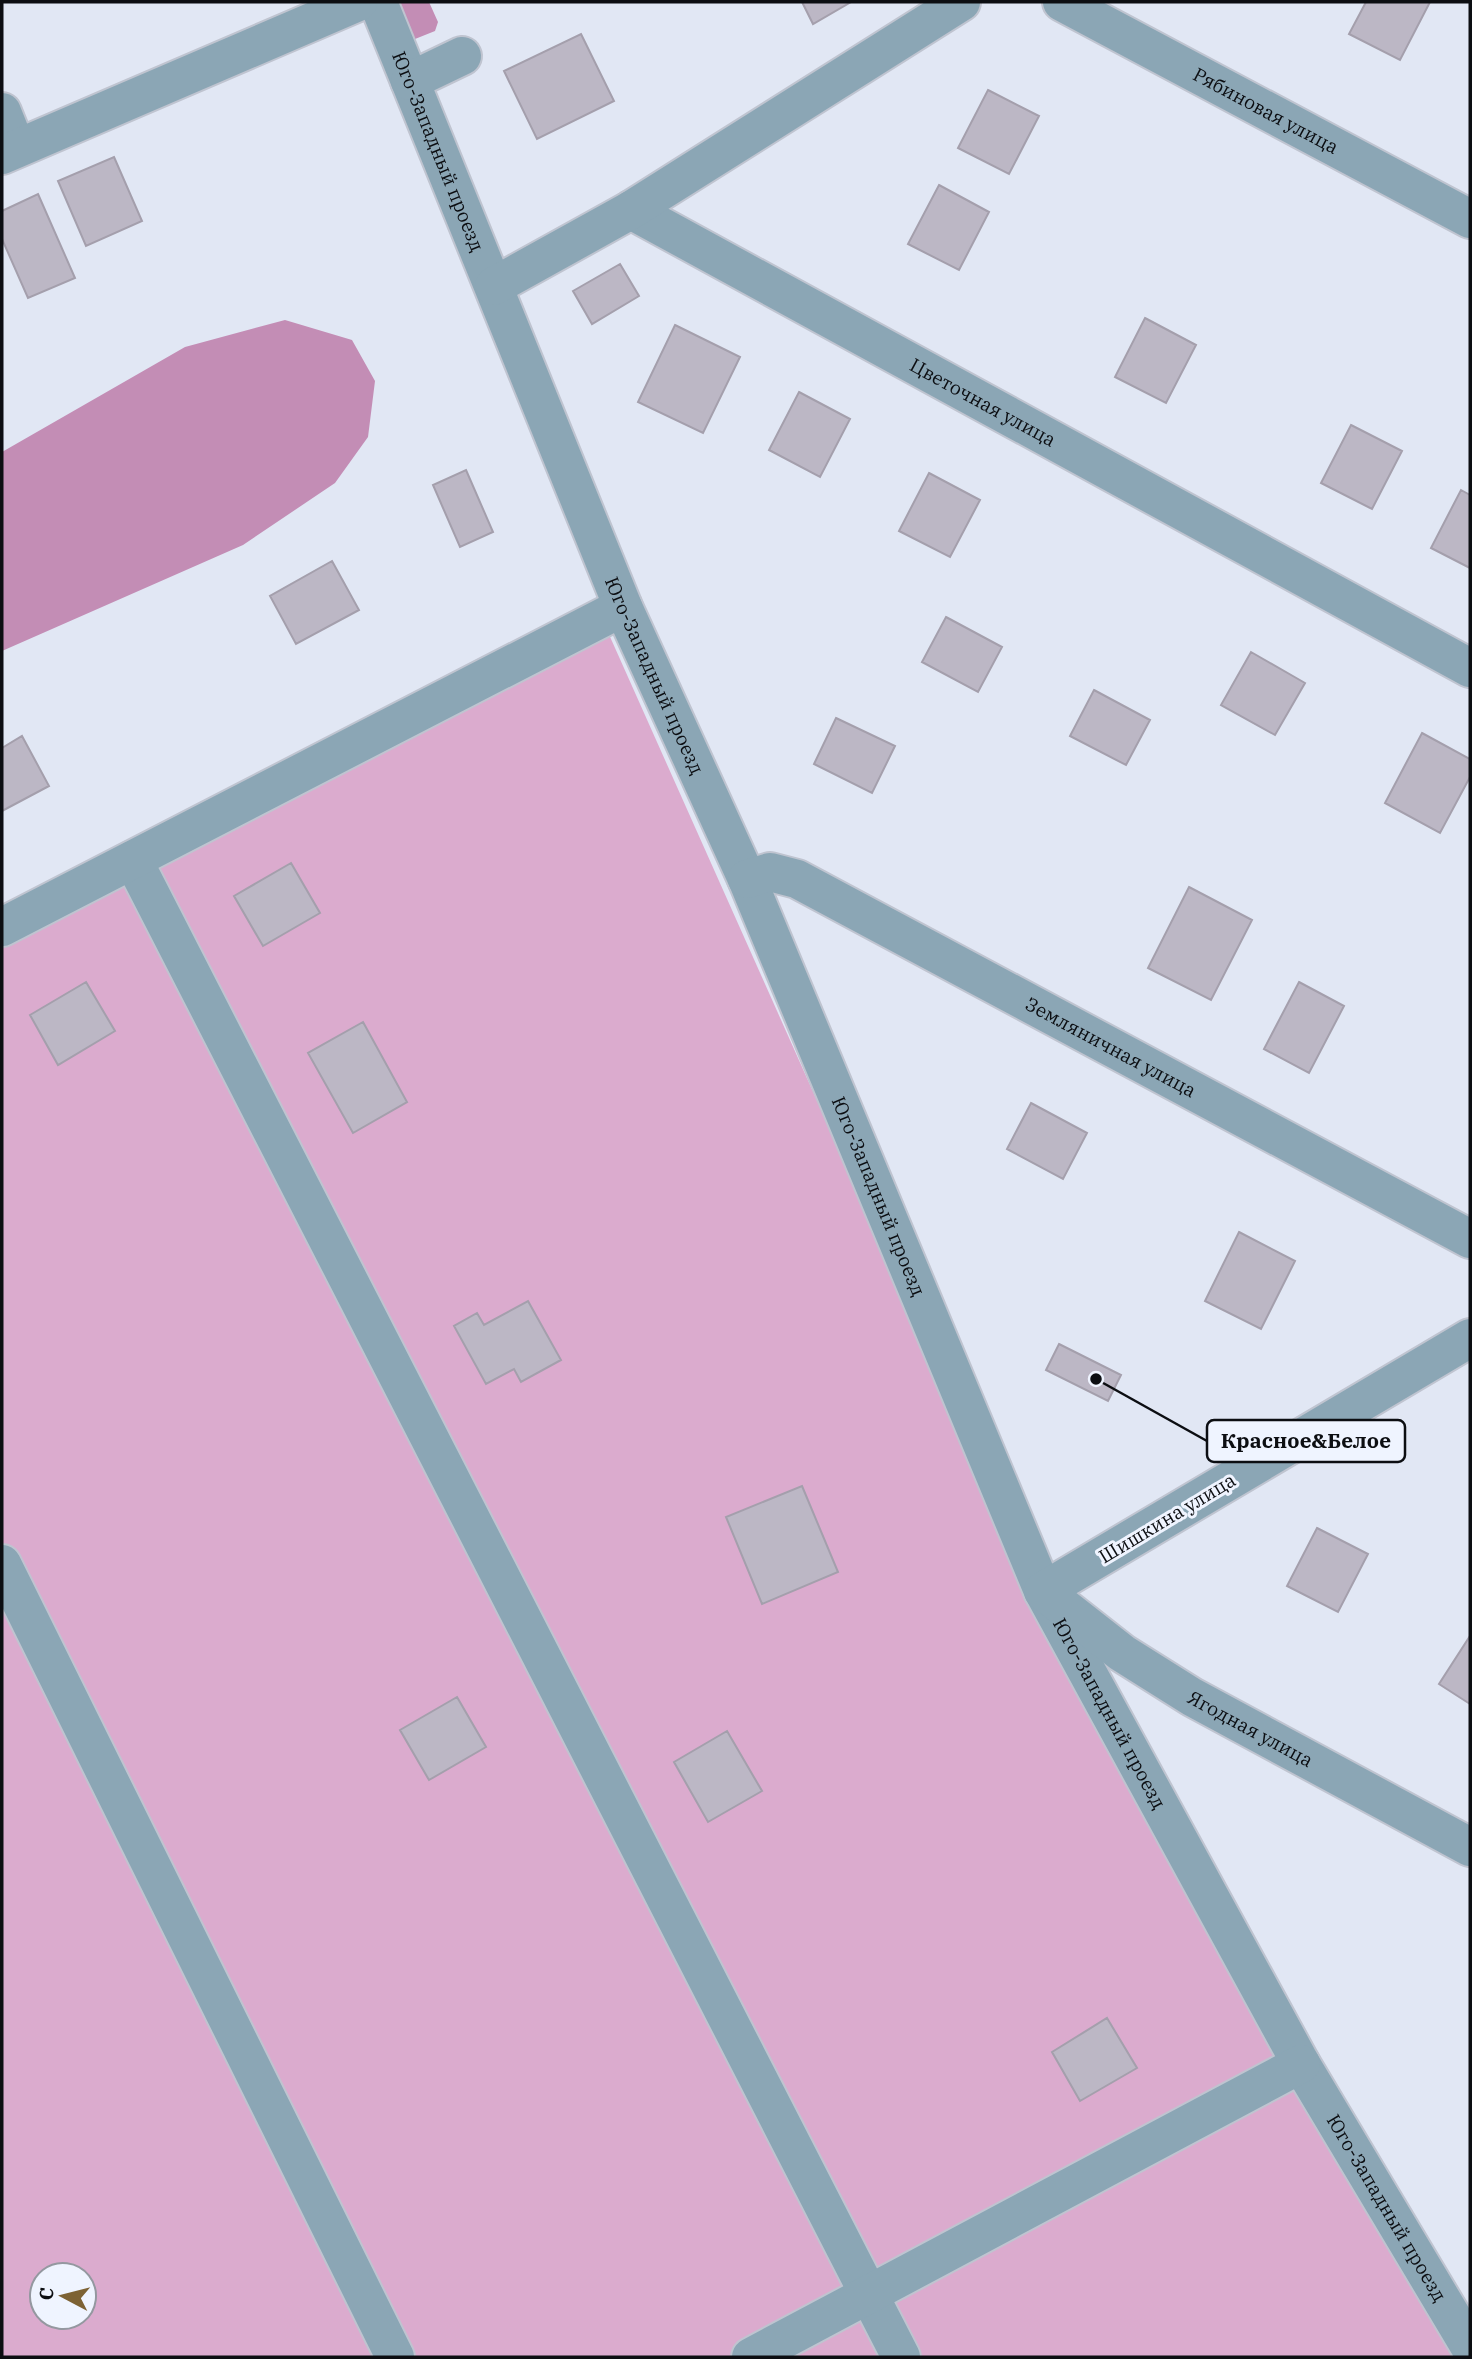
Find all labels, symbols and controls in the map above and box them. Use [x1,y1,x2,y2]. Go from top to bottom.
street label: Юго-Западный проезд [387,48,490,255]
street label: Рябиновая улица [1189,62,1343,159]
street label: Цветочная улица [906,353,1060,452]
street label: Юго-Западный проезд [600,573,710,778]
street label: Земляничная улица [1021,992,1200,1102]
street label: Юго-Западный проезд [827,1093,931,1299]
callout: Красное&Белое [1207,1420,1405,1462]
text: Красное&Белое [1221,1426,1391,1454]
street label: Шишкина улица [1094,1468,1240,1568]
street label: Юго-Западный проезд [1048,1614,1171,1813]
street label: Ягодная улица [1184,1685,1317,1772]
street label: Юго-Западный проезд [1322,2110,1452,2306]
north arrow [28,2261,98,2331]
text: С [33,2286,59,2302]

